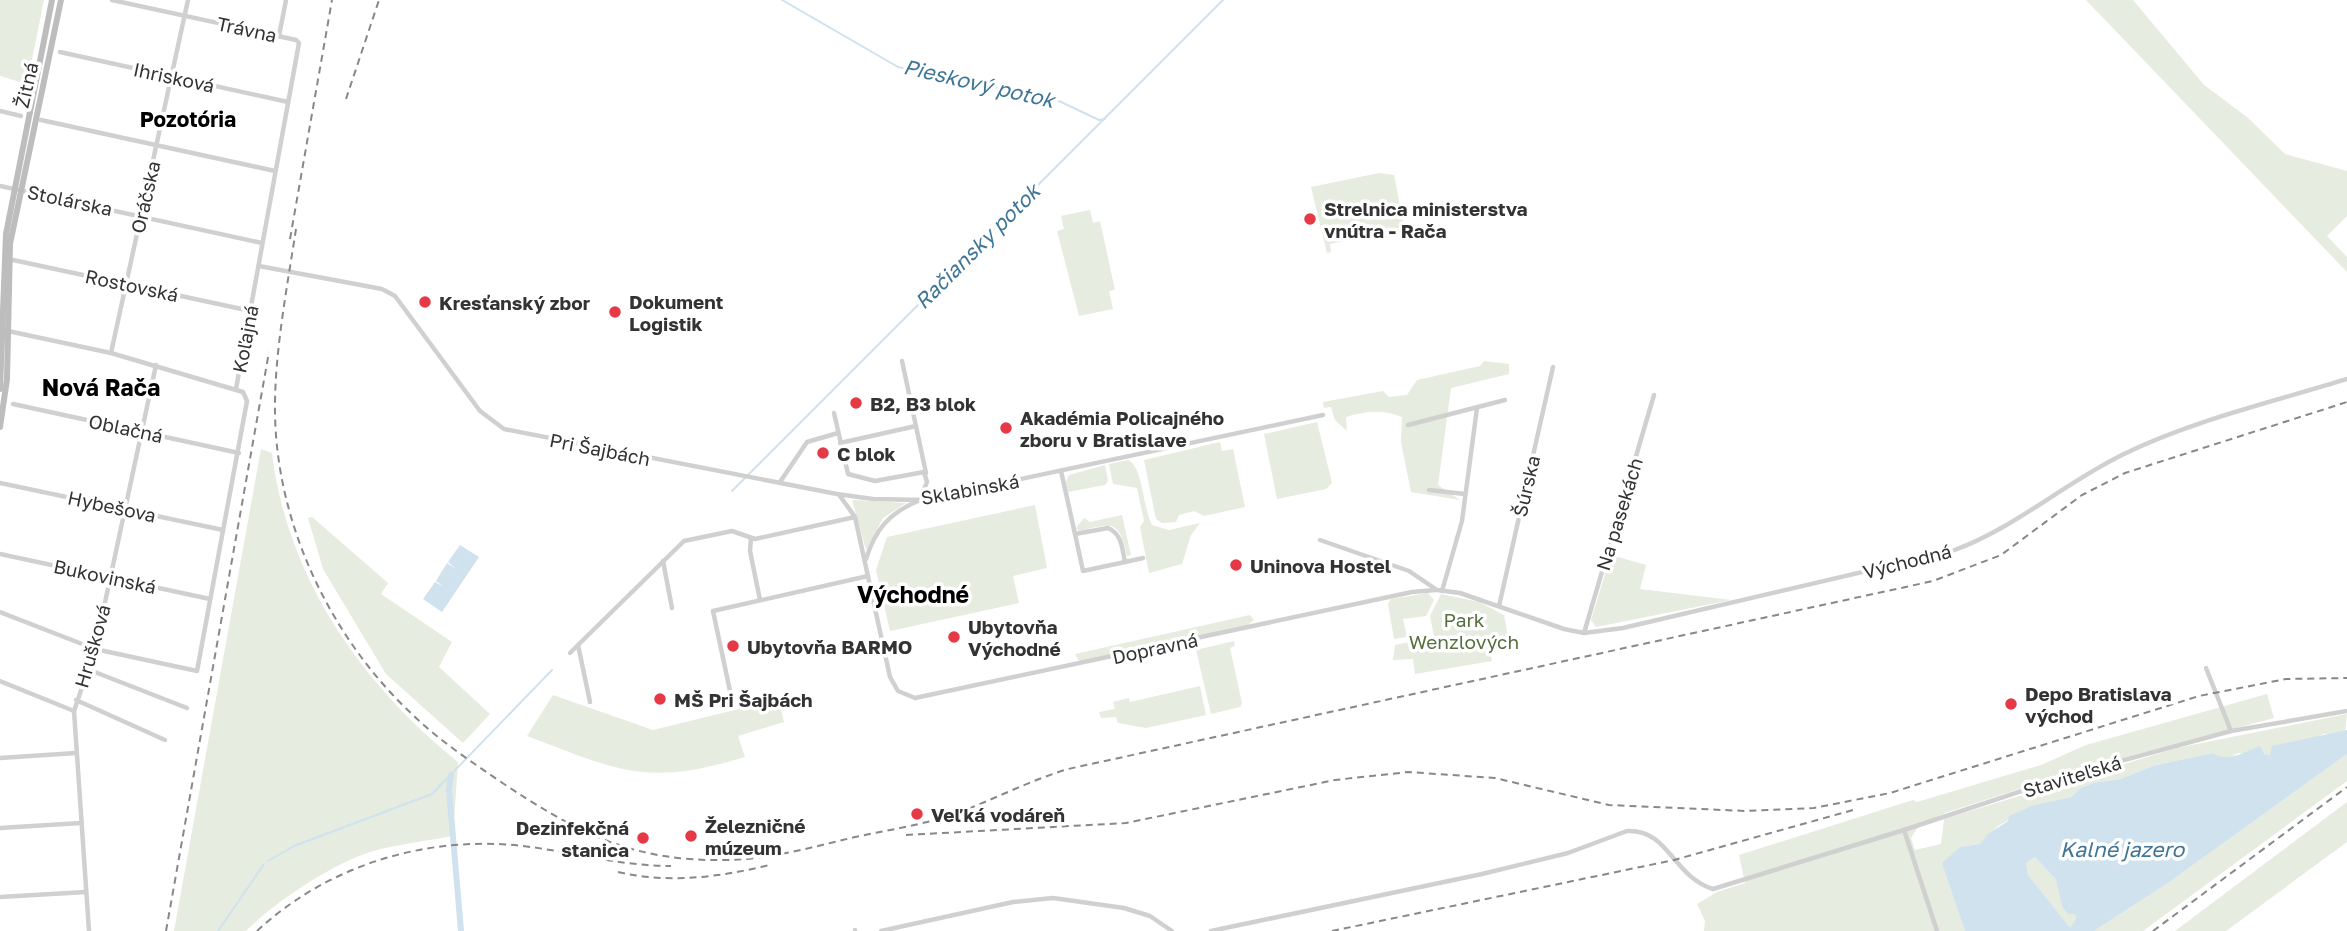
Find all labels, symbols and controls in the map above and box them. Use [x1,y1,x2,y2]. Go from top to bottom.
street label: Trávna [215,11,279,47]
water label: Pieskový potok [901,53,1059,113]
street label: Ihrisková [131,57,217,97]
street label: Žitná [10,60,42,110]
district label: Pozotória [140,106,236,132]
street label: Oráčska [126,158,164,236]
water label: Račiansky potok [909,176,1047,314]
street label: Stolárska [25,180,115,220]
place label: Strelnica ministerstva vnútra - Rača [1324,197,1528,242]
marker: Strelnica ministerstva vnútra - Rača [1302,211,1318,227]
street label: Rostovská [83,264,181,306]
place label: Dokument Logistik [629,290,724,335]
place label: Kresťanský zbor [439,291,591,314]
marker: Kresťanský zbor [417,294,433,310]
street label: Koľajná [227,303,263,375]
marker: Dokument Logistik [607,304,623,320]
district label: Nová Rača [42,373,160,401]
place label: B2, B3 blok [870,392,976,415]
marker: B2, B3 blok [848,395,864,411]
place label: Akadémia Policajného zboru v Bratislave [1020,406,1224,451]
street label: Oblačná [87,409,165,447]
marker: Akadémia Policajného zboru v Bratislave [998,420,1014,436]
street label: Pri Šajbách [548,428,652,470]
place label: C blok [837,442,896,465]
marker: C blok [815,445,831,461]
street label: Šúrska [1508,453,1544,519]
street label: Na pasekách [1591,455,1647,573]
street label: Sklabinská [919,469,1021,509]
street label: Hybešova [66,485,158,527]
street label: Východná [1860,539,1954,583]
street label: Bukovinská [52,554,158,598]
place label: Uninova Hostel [1250,554,1391,577]
marker: Uninova Hostel [1228,557,1244,573]
district label: Východné [857,580,969,608]
street label: Hrušková [69,602,115,690]
park label: Park Wenzlových [1409,608,1519,653]
place label: Ubytovňa Východné [968,615,1061,660]
street label: Dopravná [1110,628,1200,668]
marker: Ubytovňa Východné [946,629,962,645]
place label: Ubytovňa BARMO [747,635,913,658]
marker: Ubytovňa BARMO [725,638,741,654]
place label: Depo Bratislava východ [2025,682,2171,727]
place label: MŠ Pri Šajbách [674,688,813,711]
marker: MŠ Pri Šajbách [652,691,668,707]
marker: Depo Bratislava východ [2003,696,2019,712]
street label: Staviteľská [2020,750,2124,802]
place label: Veľká vodáreň [931,803,1065,826]
marker: Veľká vodáreň [909,806,925,822]
place label: Železničné múzeum [705,814,805,859]
place label: Dezinfekčná stanica [516,816,629,861]
marker: Železničné múzeum [683,828,699,844]
marker: Dezinfekčná stanica [635,830,651,846]
water label: Kalné jazero [2060,836,2185,862]

